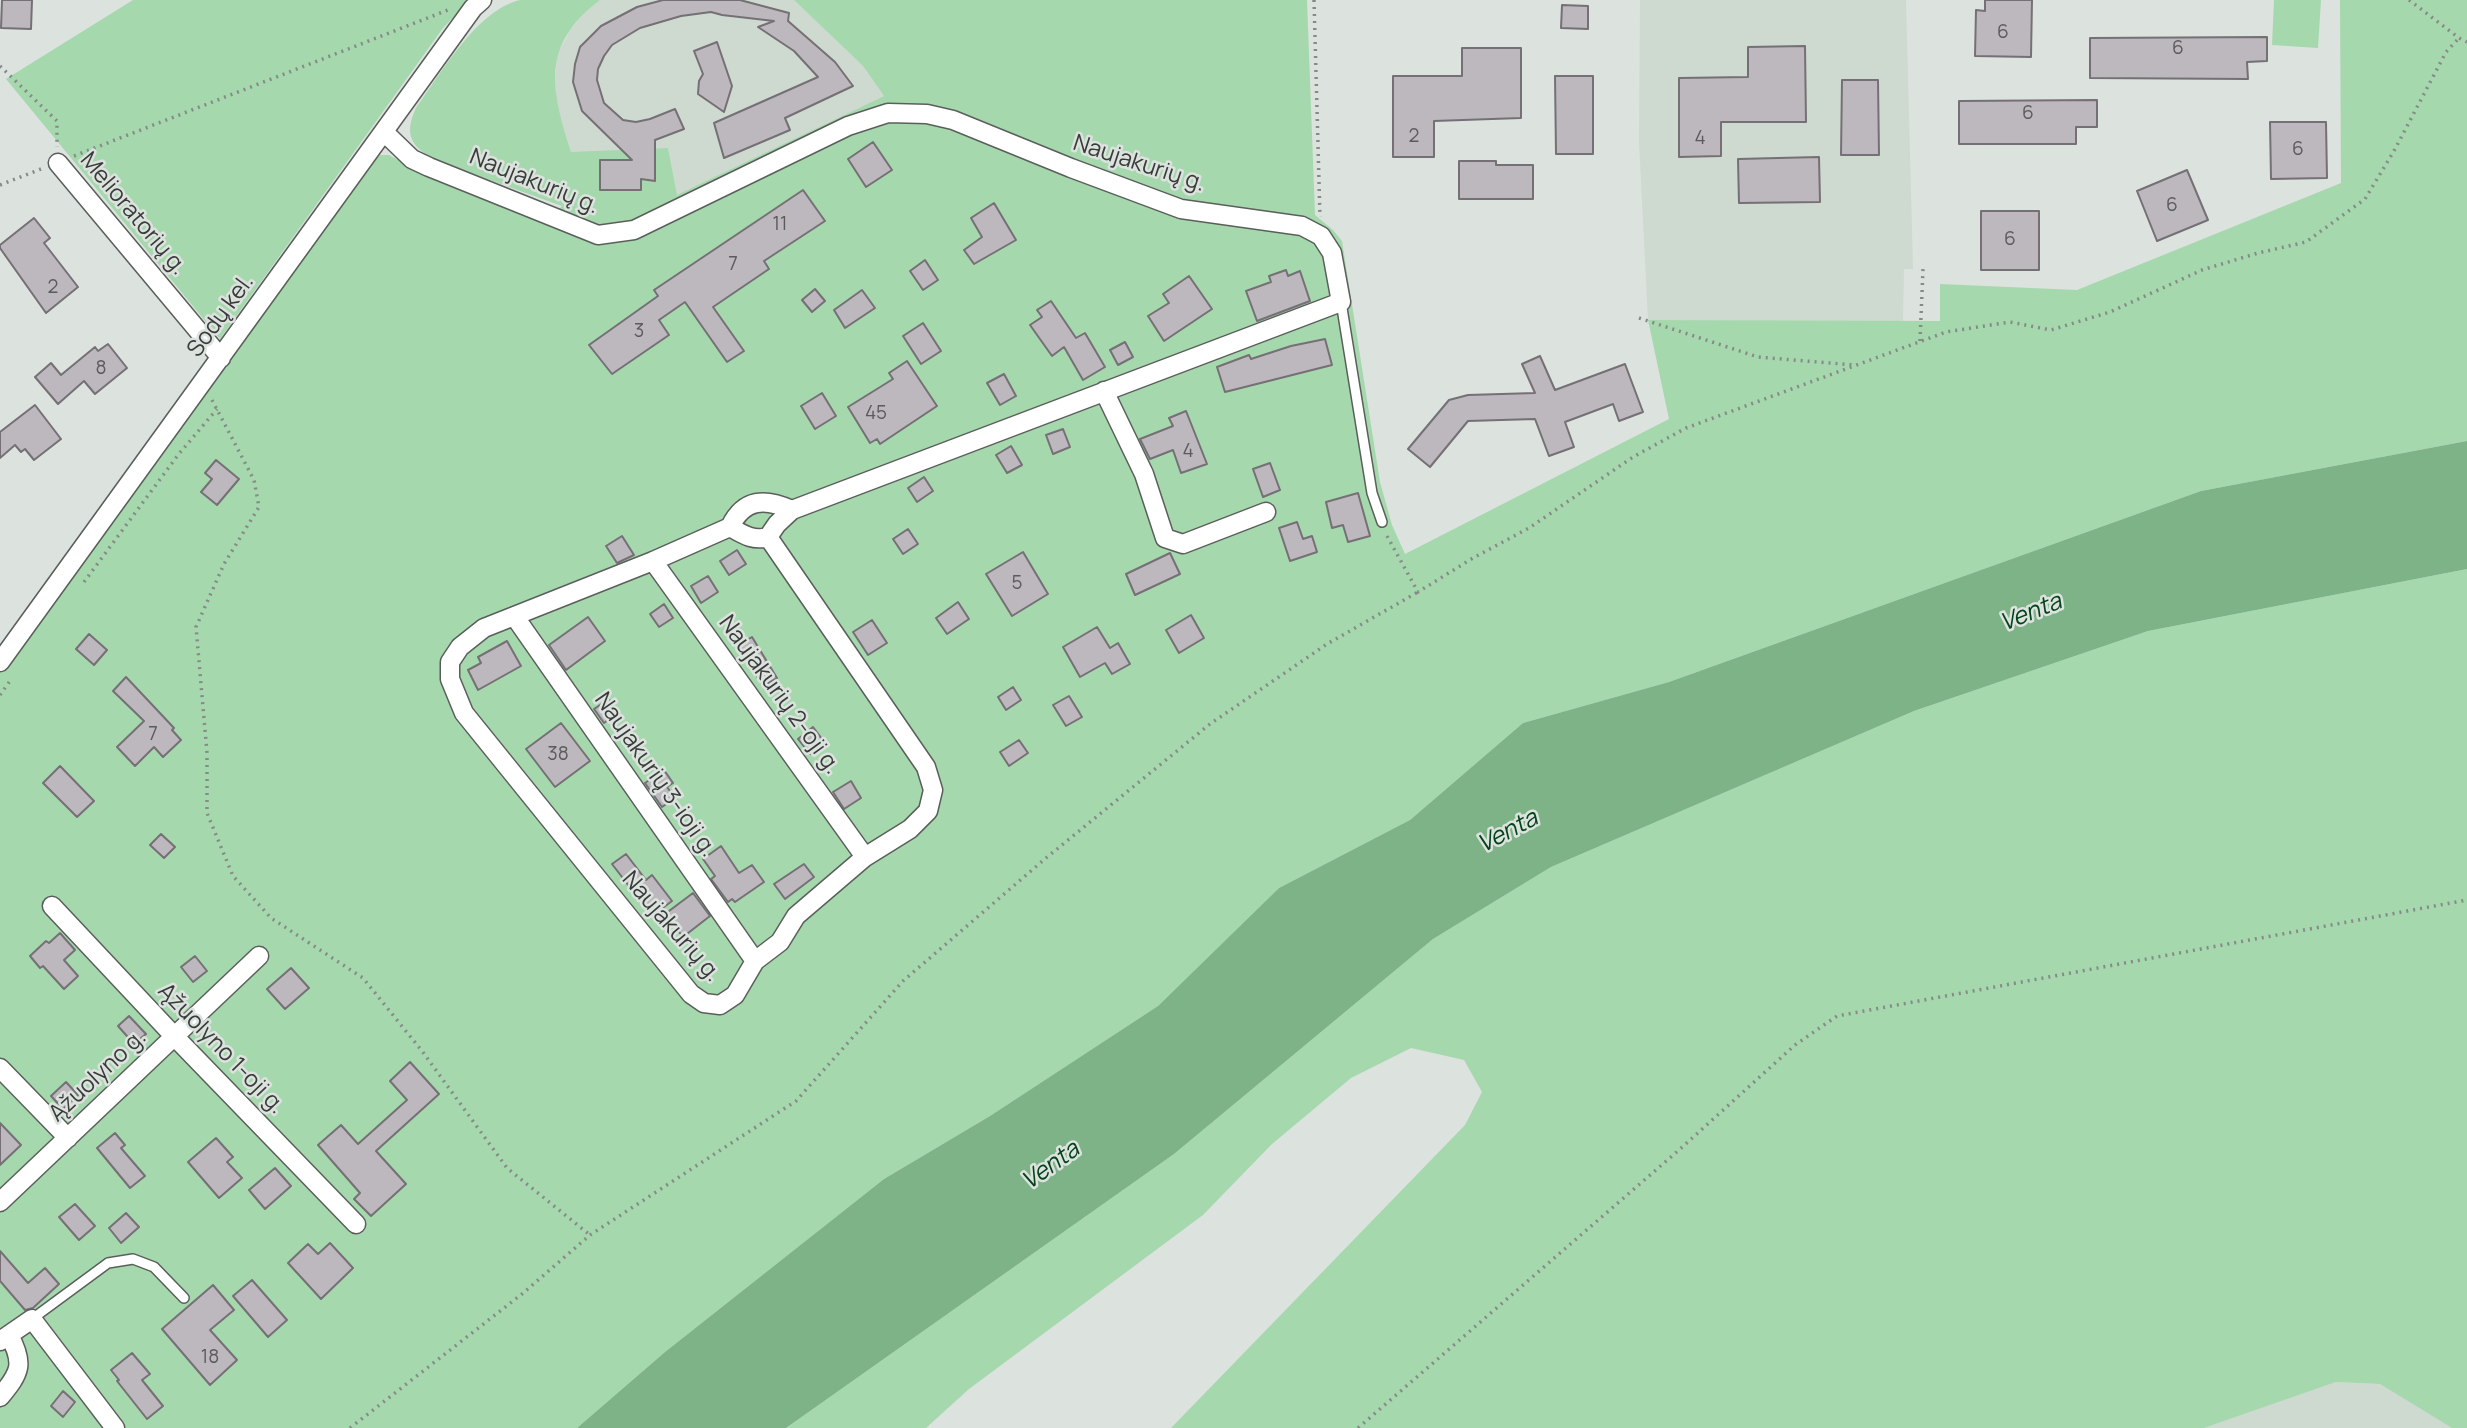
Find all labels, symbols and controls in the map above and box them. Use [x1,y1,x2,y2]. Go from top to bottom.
house number: 6 [1997,22,2009,44]
house number: 6 [2172,38,2184,60]
house number: 6 [2022,103,2034,125]
house number: 2 [1409,126,1419,148]
house number: 4 [1694,128,1706,150]
street label: Naujakurių g. [1070,130,1208,198]
house number: 6 [2292,139,2304,161]
street label: Naujakurių g. [465,144,603,220]
street label: Melioratorių g. [74,147,192,281]
house number: 6 [2166,195,2178,217]
house number: 11 [773,214,787,236]
house number: 6 [2004,229,2016,251]
house number: 7 [728,254,738,276]
street label: Sodų kel. [182,269,260,363]
house number: 2 [48,277,58,299]
house number: 3 [634,321,644,343]
house number: 8 [95,358,107,380]
house number: 45 [865,403,887,425]
house number: 4 [1182,441,1194,463]
house number: 5 [1012,573,1022,595]
water label: Venta [1996,588,2066,638]
street label: Naujakurių 2-oji g. [712,610,846,780]
street label: Naujakurių 3-ioji g. [588,688,722,862]
house number: 7 [148,724,158,746]
house number: 38 [547,744,569,766]
water label: Venta [1473,804,1543,860]
street label: Naujakurių g. [616,866,726,988]
street label: Ąžuolyno 1-oji g. [152,978,290,1120]
street label: Ąžuolyno g. [44,1024,152,1128]
water label: Venta [1017,1136,1085,1196]
house number: 18 [201,1347,219,1369]

